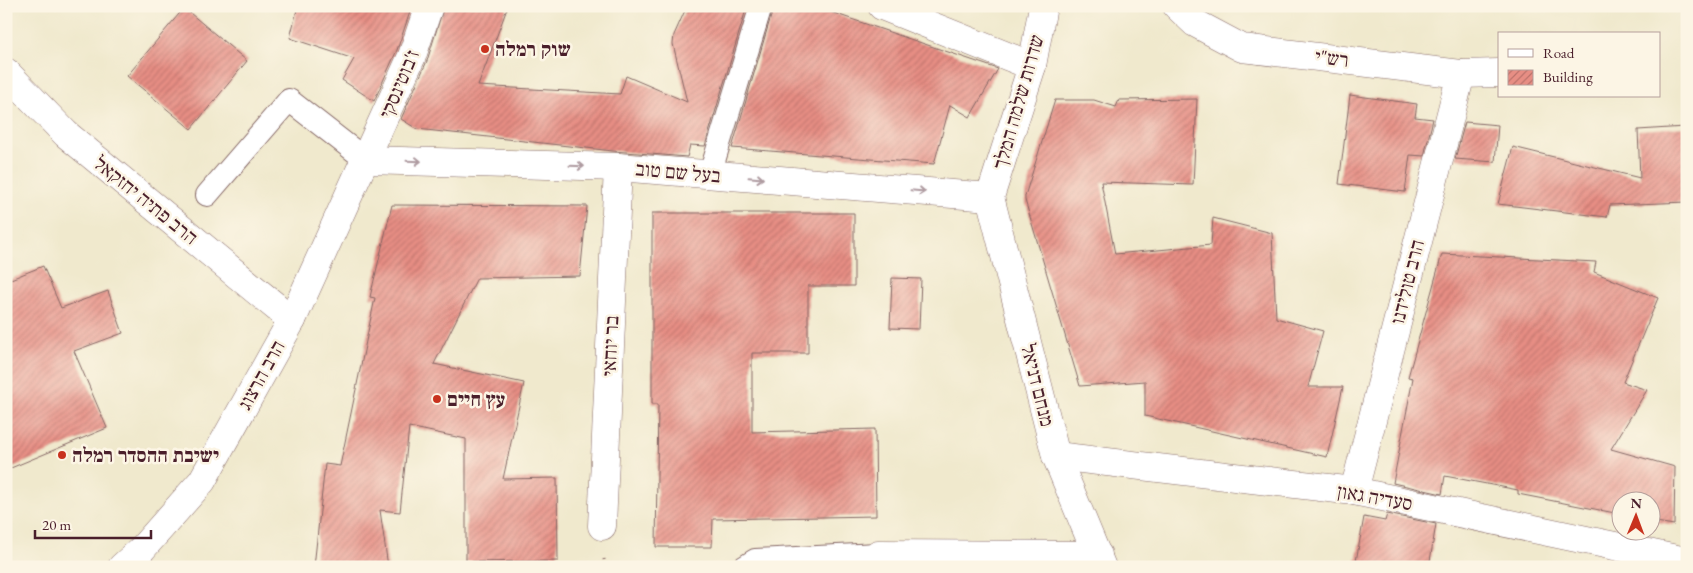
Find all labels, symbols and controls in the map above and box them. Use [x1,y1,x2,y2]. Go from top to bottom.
street label: שדרות שלמה המלך [986,32,1050,172]
legend [1498,32,1660,98]
place label: שוק רמלה [495,36,571,62]
marker: שוק רמלה [479,43,491,55]
street label: רש"י [1314,43,1350,73]
text: Road [1543,43,1575,62]
street label: ז'בוטינסקי [373,46,425,122]
text: Building [1543,67,1593,86]
street label: הרב פתיה יחזקאל [89,150,203,250]
street label: בעל שם טוב [634,155,722,189]
one-way arrow [406,156,422,166]
one-way arrow [569,161,585,170]
one-way arrow [748,173,764,183]
one-way arrow [910,186,926,196]
street label: הרב טולידנו [1384,237,1430,327]
street label: בר יוחאי [595,315,625,377]
street label: הרב הרצוג [231,336,291,414]
street label: מנחם דניאל [1015,341,1061,429]
place label: עץ חיים [447,386,505,412]
marker: עץ חיים [431,393,443,405]
place label: ישיבת ההסדר רמלה [72,442,219,468]
marker: ישיבת ההסדר רמלה [56,449,68,461]
street label: סעדיה גאון [1335,478,1415,516]
north arrow [1610,490,1660,540]
text: N [1630,494,1643,512]
scale bar [35,508,151,540]
text: 20 m [42,515,71,534]

